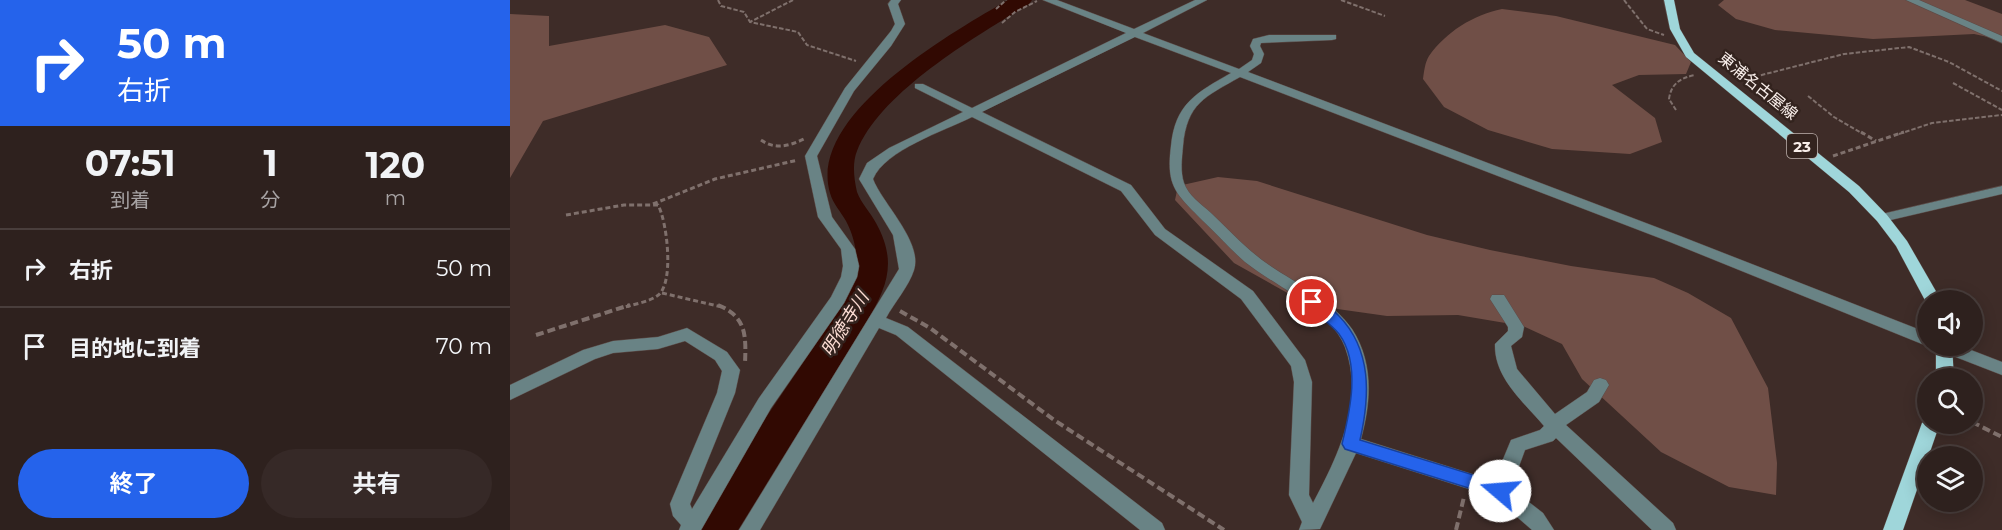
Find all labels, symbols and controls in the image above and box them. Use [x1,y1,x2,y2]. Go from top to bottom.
text: 50 m [117,17,226,69]
icon: right [18,24,96,102]
street label: 東浦名古屋線 [1715,48,1801,124]
text: 右折 [117,74,171,107]
road number: 23 [1787,134,1817,158]
text: 07:51 [85,141,176,185]
text: 1 [263,141,278,185]
text: 120 [365,143,425,187]
text: m [385,186,406,210]
text: 到着 [110,188,150,212]
text: 分 [261,188,281,212]
icon: right [18,252,51,285]
text: 50 m [436,255,492,282]
text: 右折 [69,257,113,284]
pin [1286,276,1337,327]
icon: arrive [1295,285,1328,318]
water label: 明徳寺川 [817,286,874,360]
map controls [1917,290,1983,512]
button: sound [1917,290,1983,356]
icon: arrive [18,330,51,363]
text: 70 m [436,333,492,360]
text: 目的地に到着 [69,335,201,362]
button: search [1917,368,1983,434]
button: layers [1917,446,1983,512]
button: 終了 [18,449,249,518]
button: 共有 [261,449,492,518]
position arrow [1468,459,1532,523]

